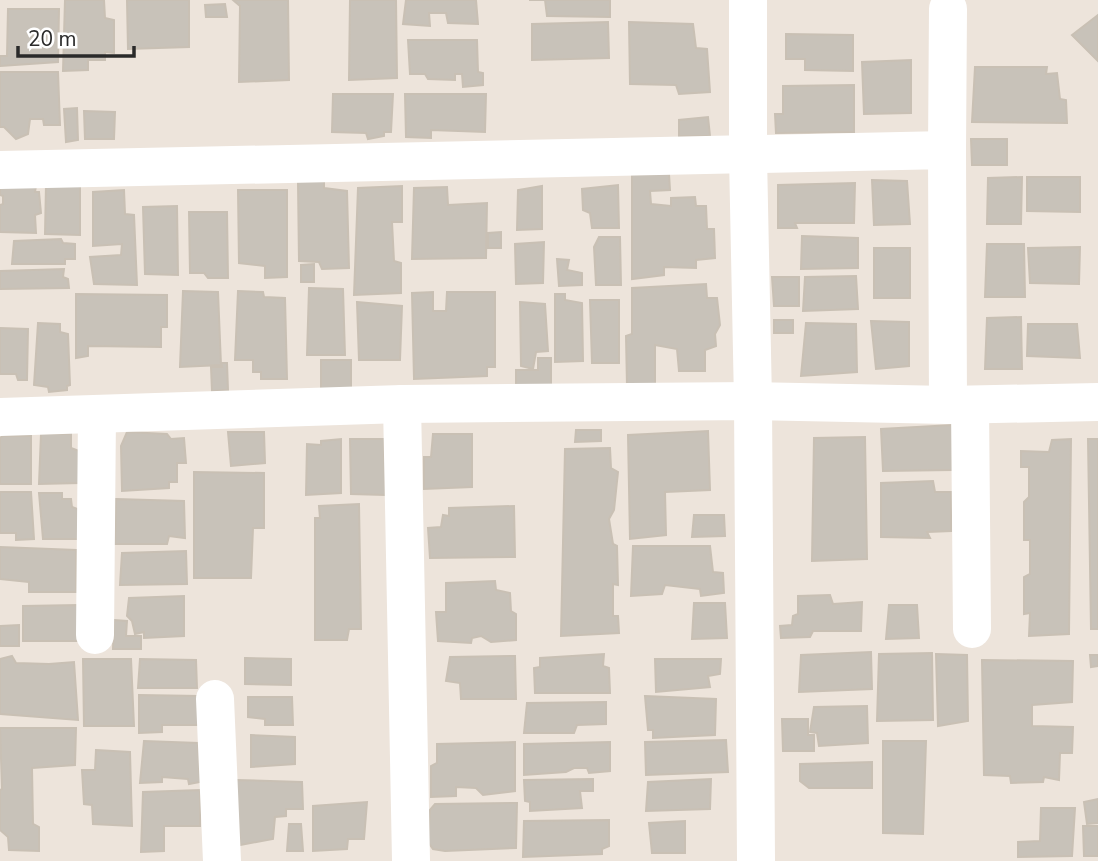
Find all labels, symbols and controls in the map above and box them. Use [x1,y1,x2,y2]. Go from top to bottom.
scale bar [18,14,133,58]
text: 20 m [28,25,77,53]

